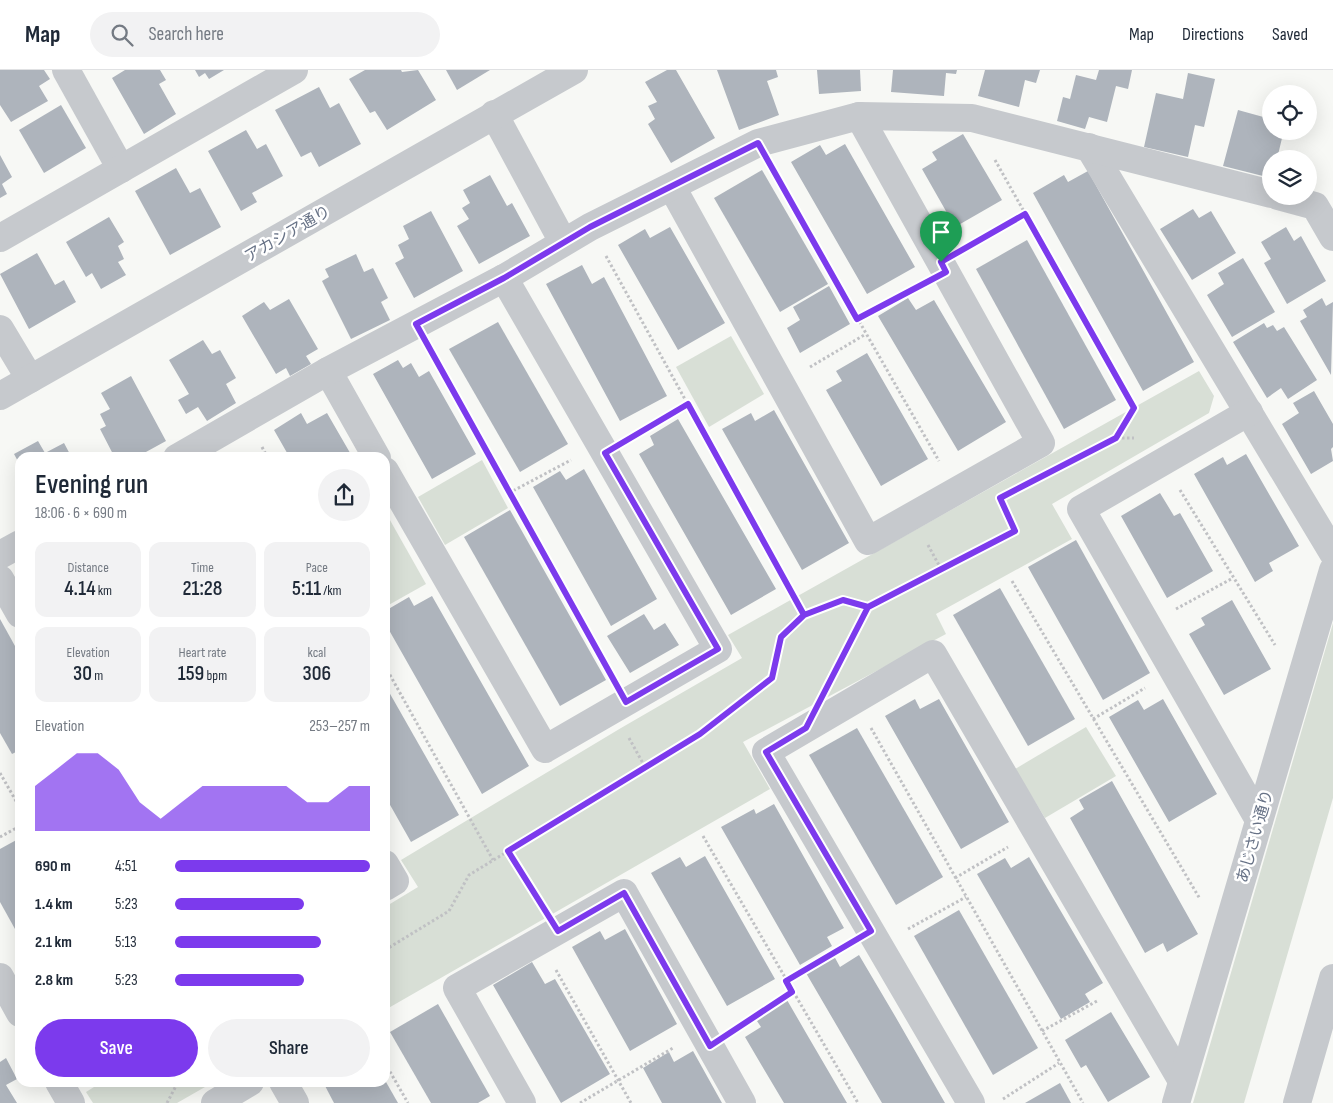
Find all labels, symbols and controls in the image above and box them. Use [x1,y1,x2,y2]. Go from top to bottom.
search box [90,12,440,57]
text: Map [25,20,60,49]
icon: search [108,21,136,49]
text: Search here [148,23,224,46]
text: Map [1129,24,1154,45]
text: Directions [1182,24,1244,45]
text: Saved [1272,24,1308,45]
map controls [1262,85,1317,205]
button: locate [1262,85,1317,140]
button: layers [1262,150,1317,205]
street label: アカシア通り [241,202,334,267]
pin [920,211,962,262]
icon: arrive [927,218,955,246]
text: Evening run [35,468,148,501]
button: share [318,469,370,521]
text: 18:06 · 6 × 690 m [35,504,127,523]
text: Distance [68,559,109,576]
text: Time [191,559,214,576]
text: Pace [306,559,328,576]
text: 4.14 [64,576,96,601]
text: 21:28 [183,576,222,601]
text: 5:11 [292,576,321,601]
text: km [96,582,112,599]
text: /km [321,582,342,599]
text: Elevation [67,644,110,661]
text: Heart rate [179,644,226,661]
text: kcal [308,644,326,661]
text: 30 [73,661,92,686]
text: 159 [178,661,204,686]
text: 306 [303,661,331,686]
text: m [92,667,103,684]
text: bpm [204,667,227,684]
text: Elevation [35,717,84,736]
text: 253–257 m [309,717,370,736]
street label: あじさい通り [1233,788,1278,885]
text: 690 m [35,857,71,876]
text: 4:51 [115,857,137,876]
text: 1.4 km [35,895,73,914]
text: 5:23 [115,895,138,914]
text: 2.1 km [35,933,72,952]
text: 5:13 [115,933,137,952]
text: 2.8 km [35,971,73,990]
text: 5:23 [115,971,138,990]
button: Save [35,1019,198,1077]
button: Share [208,1019,370,1077]

